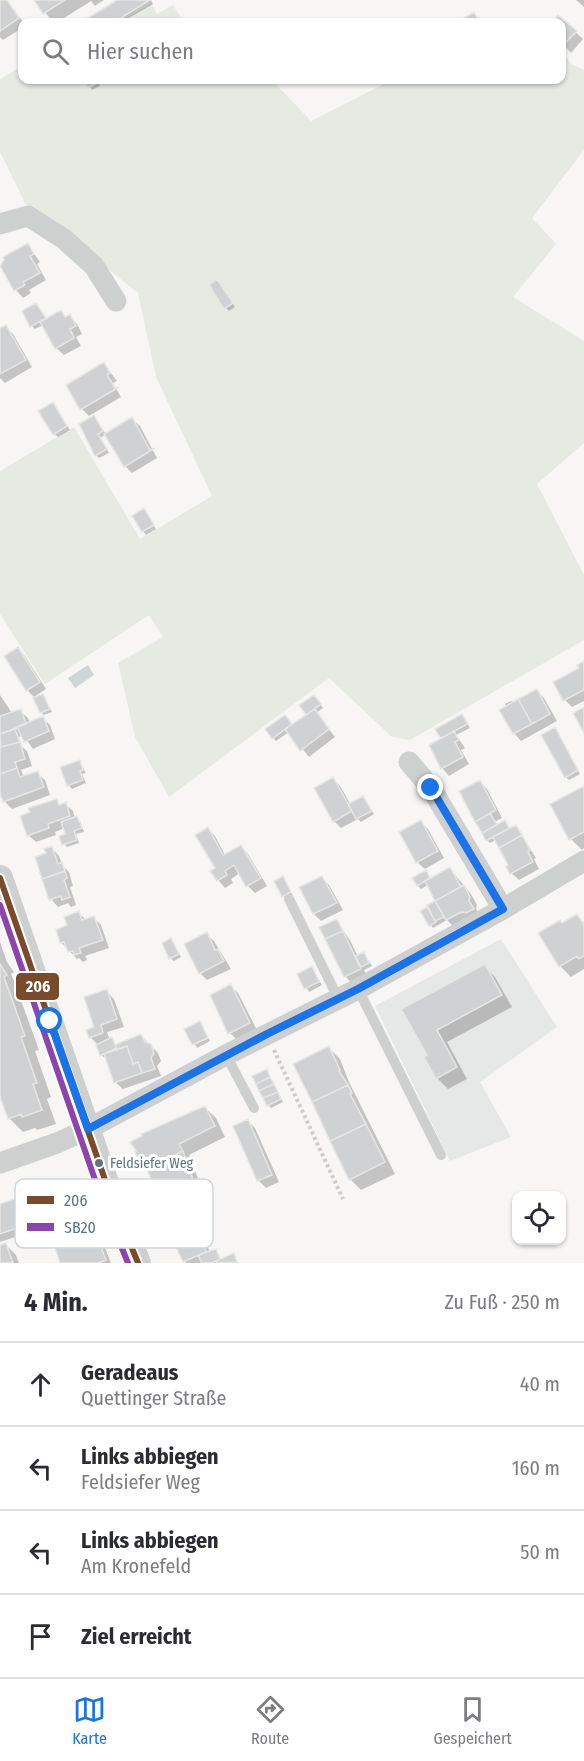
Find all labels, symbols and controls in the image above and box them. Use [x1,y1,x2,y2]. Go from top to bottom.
search box [18,18,566,84]
icon: search [39,35,72,68]
text: Hier suchen [87,38,194,65]
route end [417,774,443,800]
line badge: 206 [15,972,60,1001]
text: 206 [25,977,50,996]
route start [36,1007,62,1033]
place label: Feldsiefer Weg [110,1155,194,1172]
marker: Feldsiefer Weg [93,1157,105,1169]
legend [15,1179,213,1248]
text: 206 [64,1191,87,1210]
map controls [512,1191,566,1245]
button: locate [512,1191,566,1245]
text: SB20 [64,1218,96,1237]
text: 4 Min. [24,1287,88,1318]
text: Zu Fuß · 250 m [444,1290,560,1314]
text: Geradeaus [81,1359,178,1386]
icon: ahead [24,1368,57,1401]
text: 40 m [520,1372,560,1396]
text: Quettinger Straße [81,1386,226,1410]
text: Links abbiegen [81,1443,219,1470]
icon: left [24,1452,57,1485]
text: 160 m [512,1456,560,1480]
text: Feldsiefer Weg [81,1470,200,1494]
text: Links abbiegen [81,1527,219,1554]
icon: left [24,1536,57,1569]
text: 50 m [520,1540,560,1564]
text: Am Kronefeld [81,1554,191,1578]
icon: arrive [24,1620,57,1653]
text: Ziel erreicht [81,1623,192,1650]
tab: Karte [72,1693,107,1748]
tab: Route [251,1693,289,1748]
tab: Gespeichert [433,1693,512,1748]

